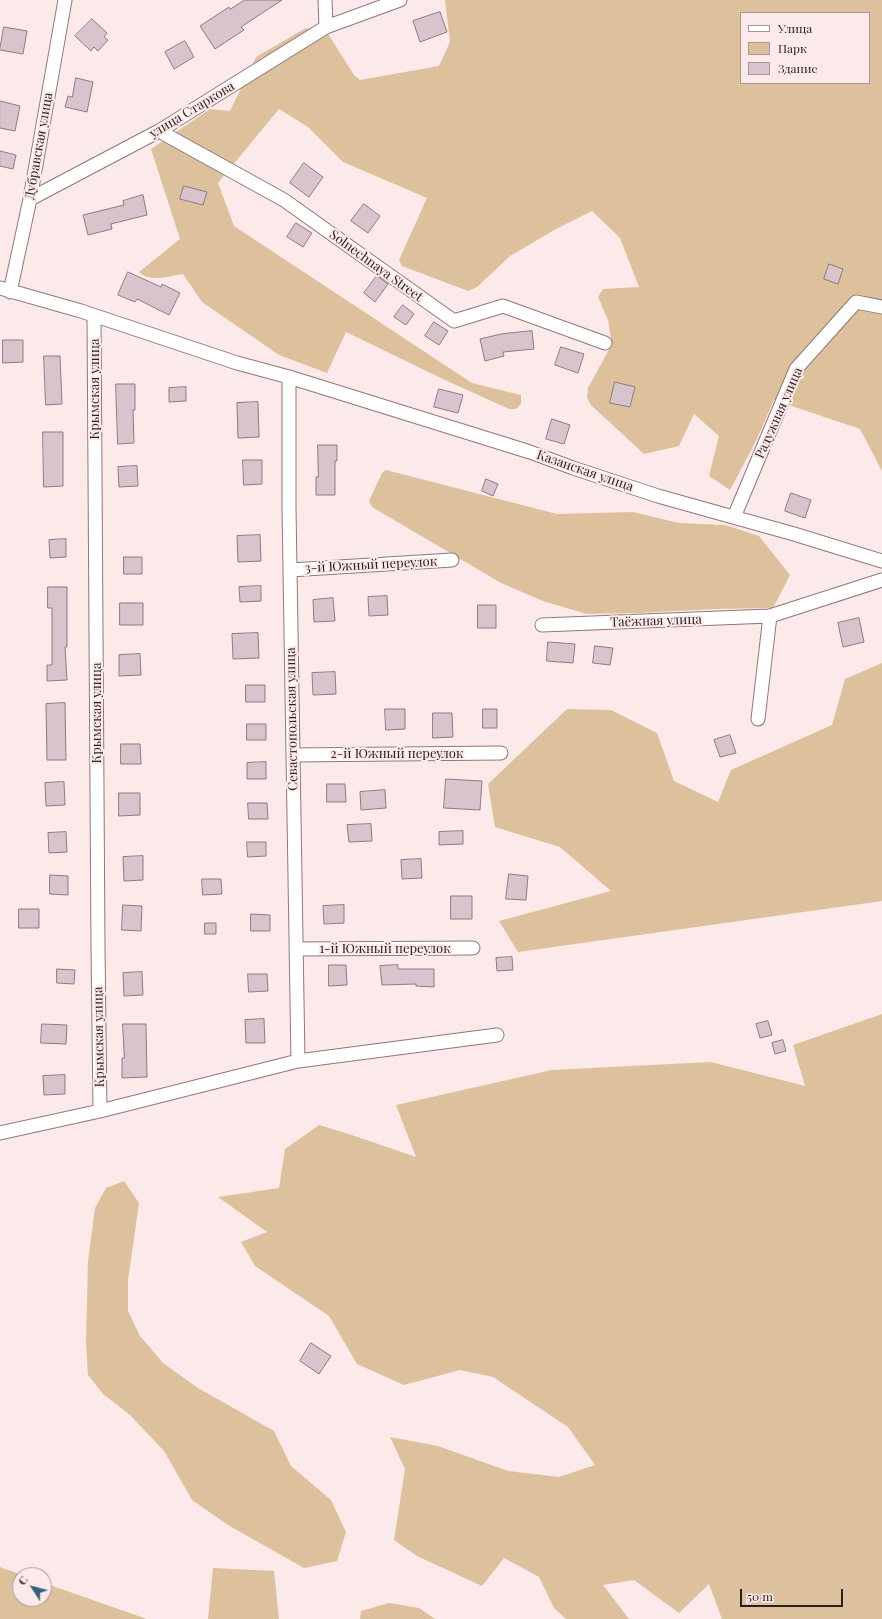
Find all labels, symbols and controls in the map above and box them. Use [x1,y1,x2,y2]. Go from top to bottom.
legend [740,12,870,84]
text: Улица [778,20,812,36]
text: Парк [778,40,807,56]
text: Здание [778,60,818,76]
street label: улица Старкова [147,78,237,142]
street label: Дубравская улица [22,91,56,201]
street label: Solnechnaya Street [326,227,426,305]
street label: Крымская улица [87,339,103,439]
street label: Радужная улица [752,365,806,461]
street label: Казанская улица [535,447,635,495]
street label: 3-й Южный переулок [304,554,438,576]
street label: Таёжная улица [610,612,702,630]
street label: Севастопольская улица [283,647,301,791]
street label: Крымская улица [89,663,105,763]
street label: 2-й Южный переулок [331,746,463,762]
street label: 1-й Южный переулок [319,941,451,957]
street label: Крымская улица [90,986,108,1088]
north arrow [12,1567,52,1607]
text: С [14,1573,31,1588]
scale bar [742,1581,845,1607]
text: 50 m [747,1588,773,1604]

